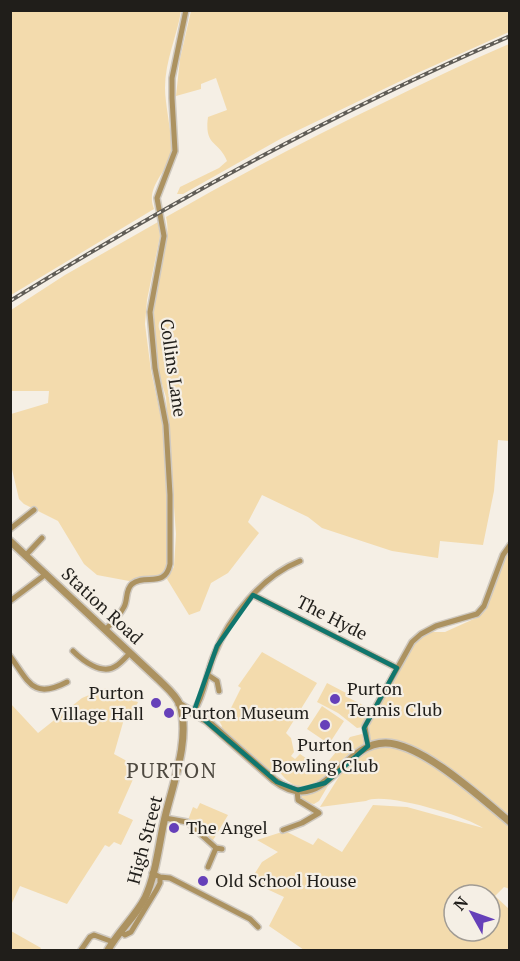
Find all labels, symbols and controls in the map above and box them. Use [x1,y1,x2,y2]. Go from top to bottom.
street label: Collins Lane [155,317,193,419]
street label: Station Road [57,561,148,649]
street label: The Hyde [293,589,372,645]
place label: Purton Tennis Club [347,676,442,721]
place label: Purton Village Hall [50,680,144,725]
marker: Purton Tennis Club [328,692,342,706]
marker: Purton Village Hall [149,696,163,710]
place label: Purton Museum [181,700,310,724]
marker: Purton Museum [162,706,176,720]
marker: Purton Bowling Club [318,718,332,732]
place label: Purton Bowling Club [272,732,378,777]
district label: PURTON [126,756,218,784]
street label: High Street [121,792,167,887]
place label: The Angel [186,815,268,839]
marker: The Angel [167,821,181,835]
place label: Old School House [215,868,357,892]
marker: Old School House [196,874,210,888]
north arrow [442,883,502,943]
text: N [448,892,473,915]

